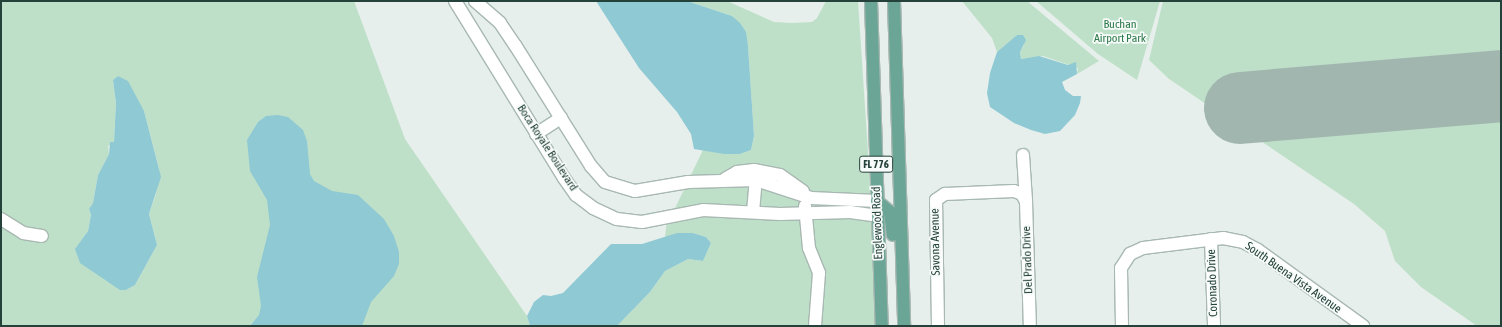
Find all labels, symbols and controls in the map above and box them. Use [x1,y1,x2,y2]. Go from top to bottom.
park label: Buchan Airport Park [1094,18,1146,46]
street label: Boca Royale Boulevard [514,102,580,194]
road number: FL 776 [859,155,893,173]
street label: Englewood Road [870,186,886,260]
street label: Savona Avenue [928,208,944,276]
street label: Del Prado Drive [1020,226,1036,294]
street label: South Buena Vista Avenue [1242,239,1344,317]
street label: Coronado Drive [1205,249,1221,317]

